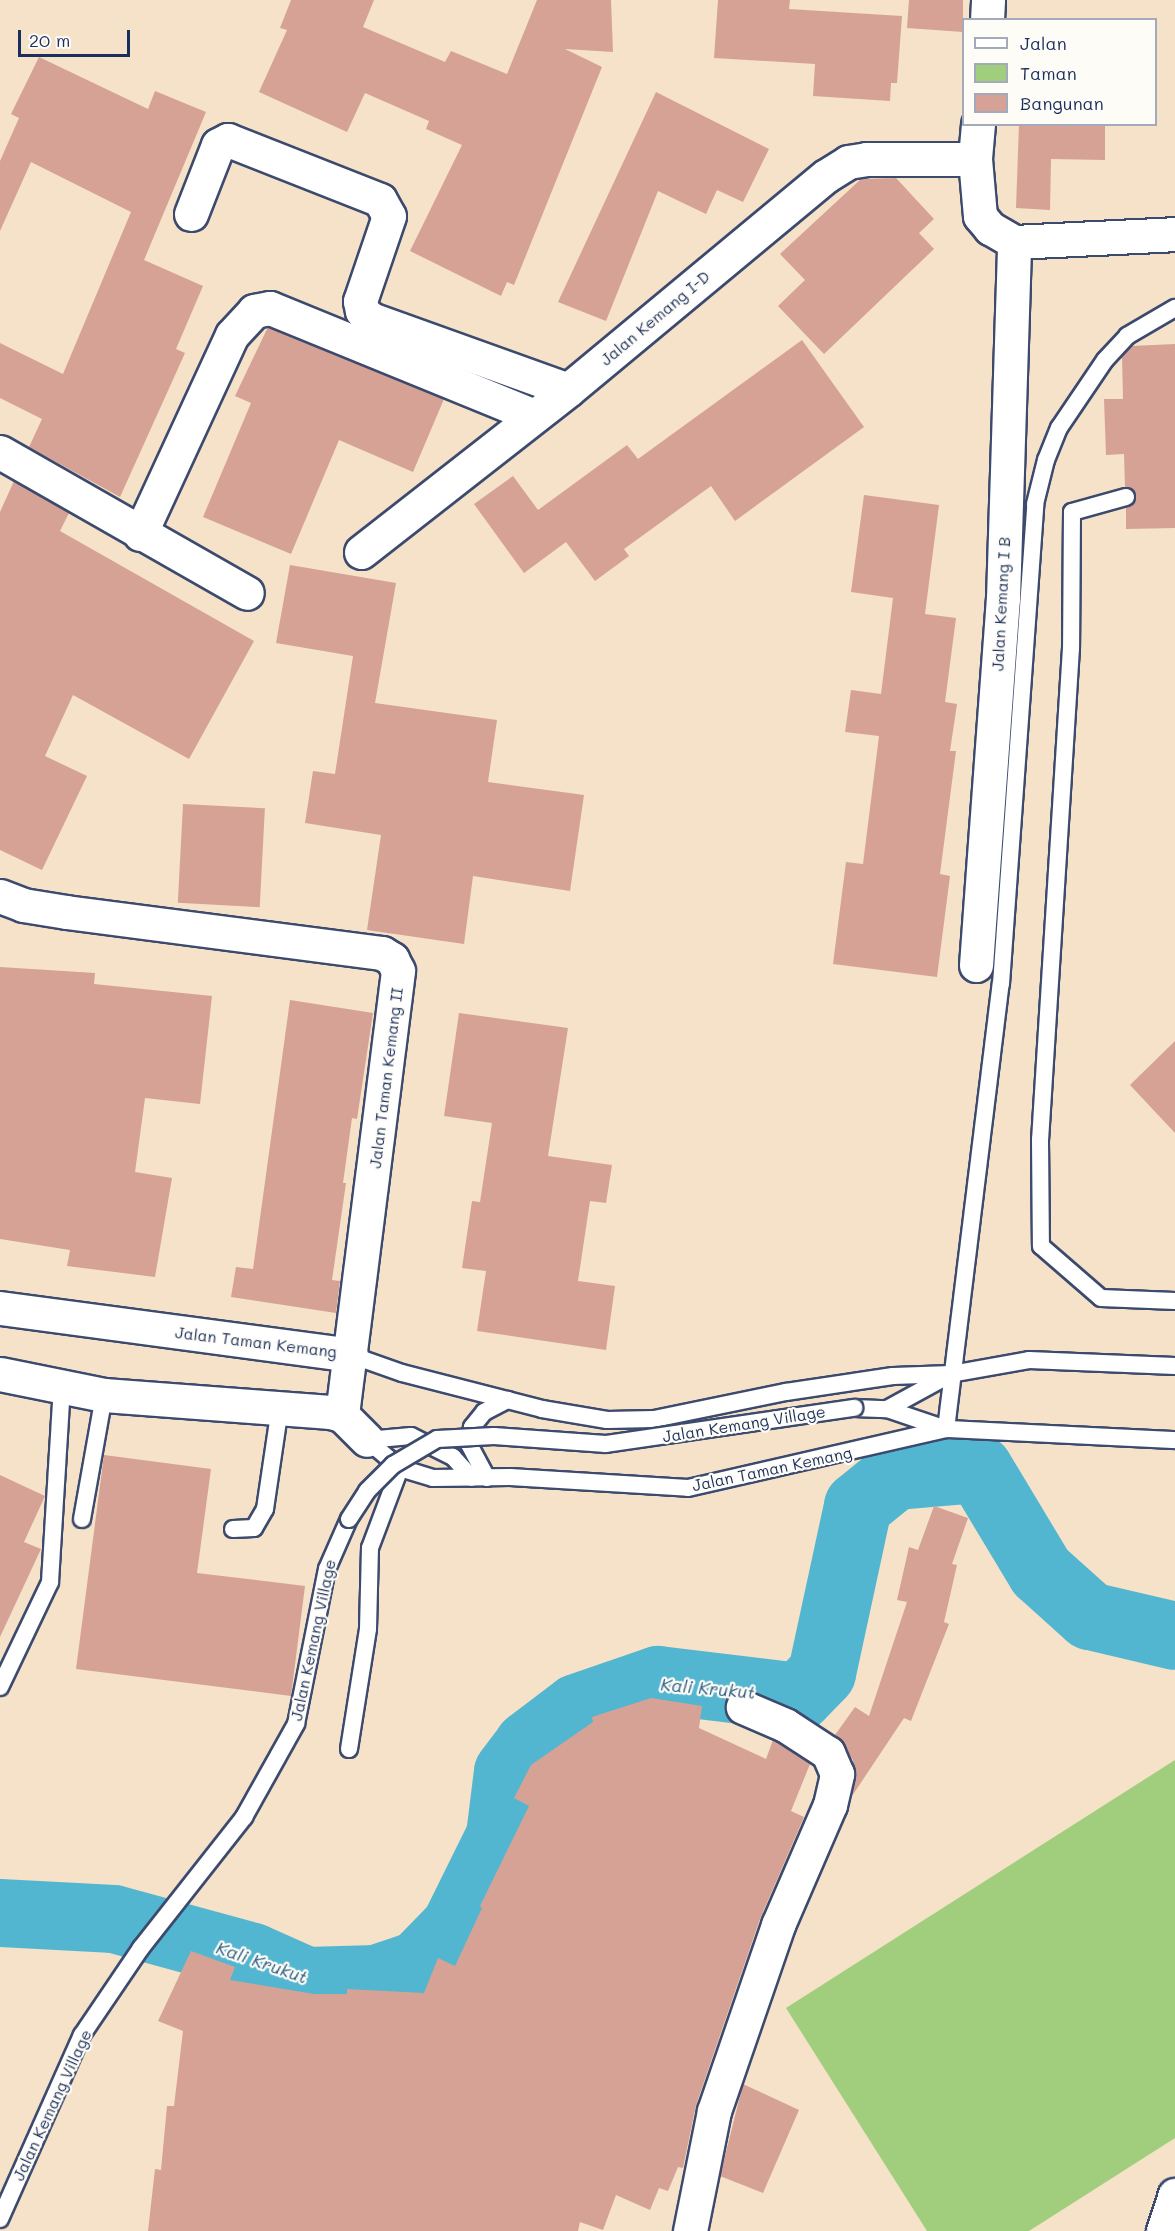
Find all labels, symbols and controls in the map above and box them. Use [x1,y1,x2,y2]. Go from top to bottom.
scale bar [21,18,134,56]
legend [962,18,1157,126]
text: 20 m [29,28,70,52]
text: Jalan [1020,31,1067,55]
text: Taman [1020,61,1077,85]
text: Bangunan [1020,91,1104,115]
street label: Jalan Kemang I-D [596,267,714,369]
street label: Jalan Kemang I B [988,536,1014,672]
street label: Jalan Taman Kemang II [365,987,407,1169]
street label: Jalan Taman Kemang [174,1323,338,1361]
street label: Jalan Kemang Village [661,1402,827,1446]
street label: Jalan Taman Kemang [690,1443,854,1495]
street label: Jalan Kemang Village [286,1557,340,1723]
water label: Kali Krukut [660,1673,756,1703]
water label: Kali Krukut [214,1936,310,1988]
street label: Jalan Kemang Village [8,2026,96,2184]

